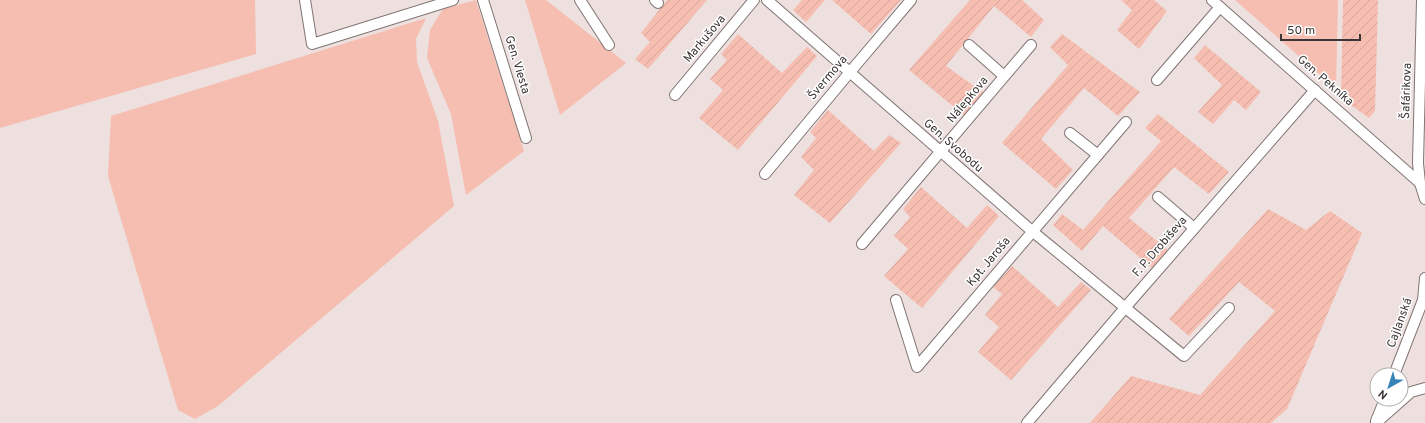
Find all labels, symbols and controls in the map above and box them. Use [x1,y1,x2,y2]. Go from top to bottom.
street label: Markušova [680,12,730,66]
scale bar [1281,16,1360,42]
text: 50 m [1287,23,1315,39]
street label: Gen. Viesta [501,34,533,96]
street label: Švermova [805,52,851,104]
street label: Gen. Pekníka [1293,52,1357,110]
street label: Šafárikova [1398,63,1416,119]
street label: Nálepkova [944,73,992,127]
street label: Gen. Svobodu [920,116,986,176]
street label: F. P. Drobiševa [1129,213,1191,281]
street label: Kpt. Jaroša [964,234,1014,290]
street label: Cajlanská [1384,296,1416,350]
north arrow [1369,367,1409,407]
text: N [1376,386,1391,402]

